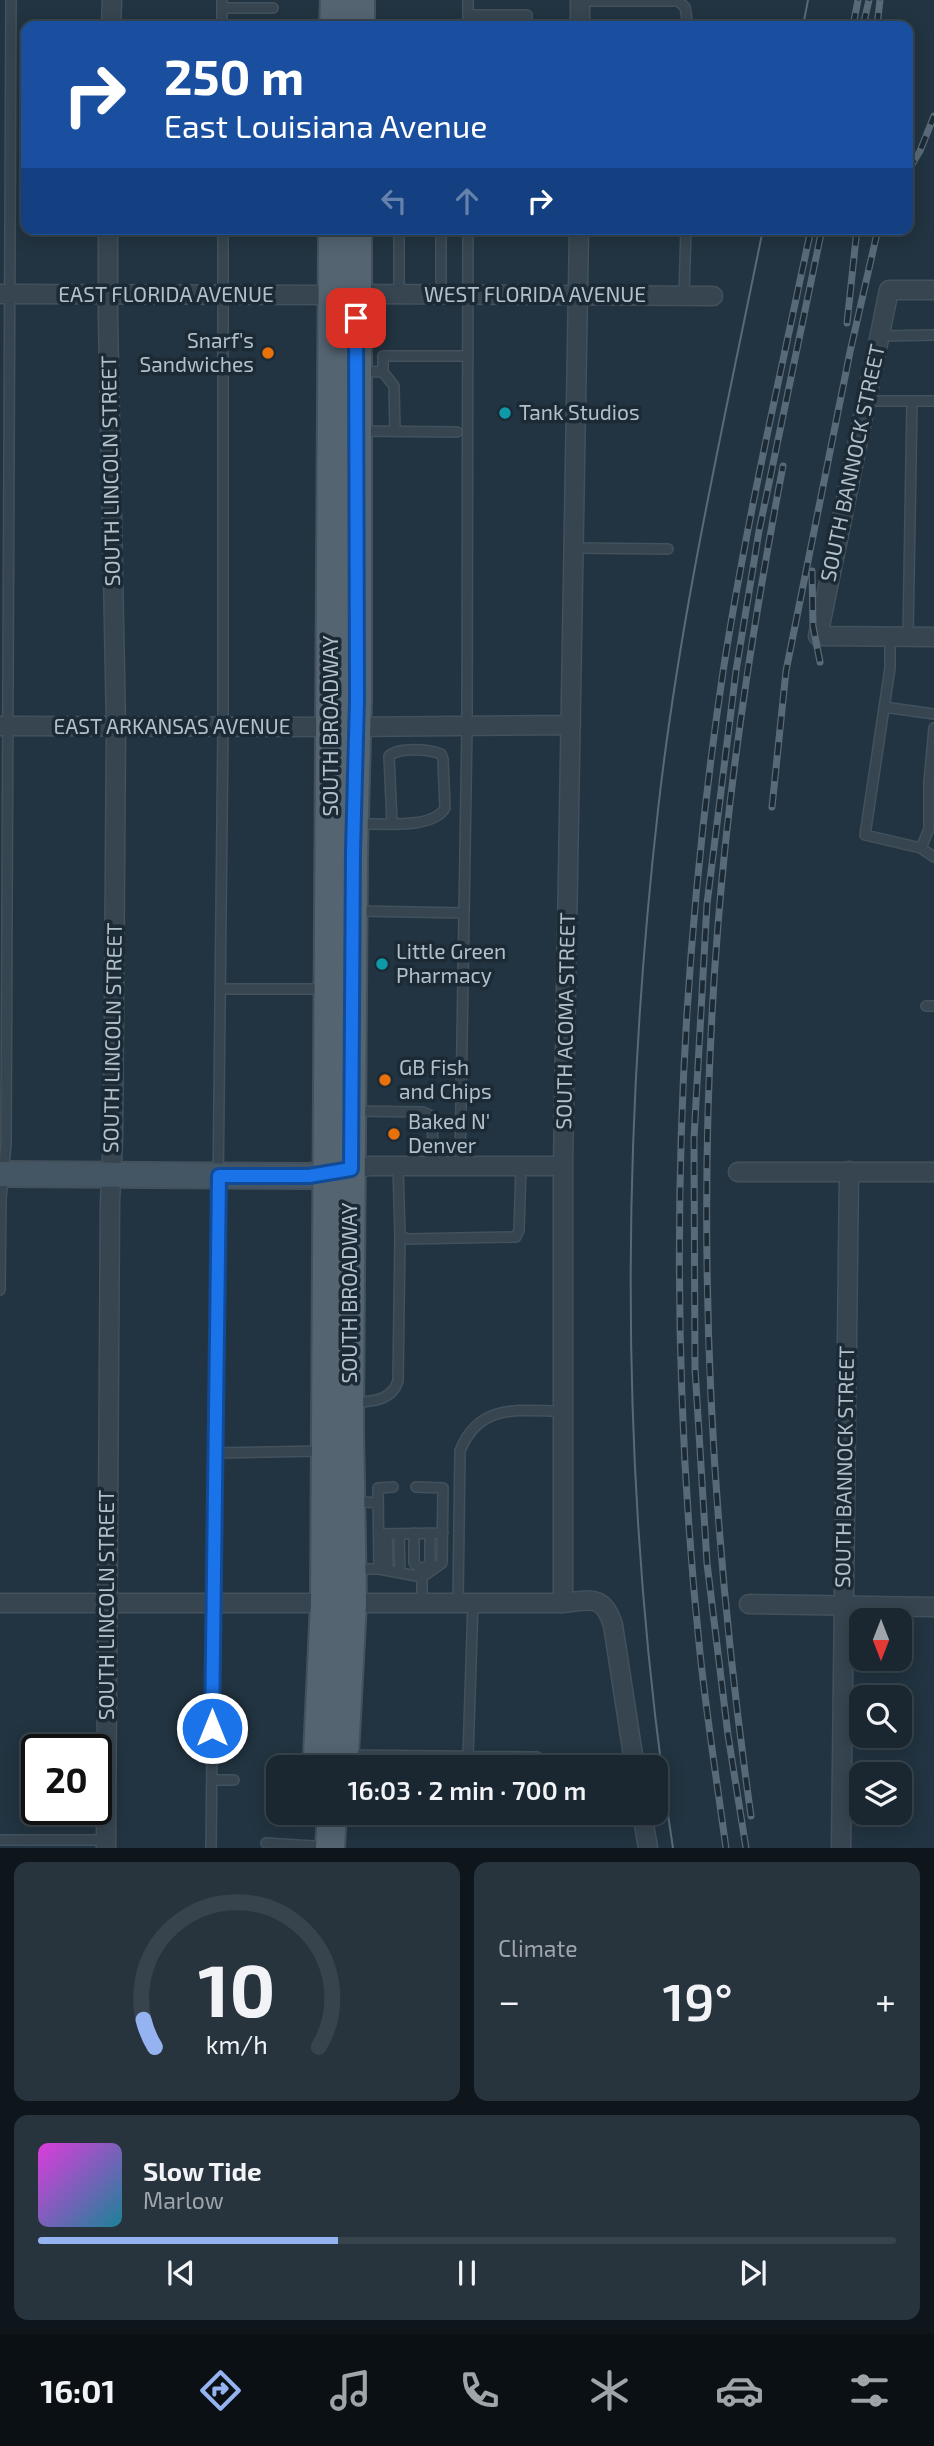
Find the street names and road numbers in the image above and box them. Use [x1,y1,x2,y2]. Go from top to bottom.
street label: EAST FLORIDA AVENUE [58,281,274,306]
street label: WEST FLORIDA AVENUE [424,281,646,306]
street label: SOUTH BANNOCK STREET [814,342,889,584]
street label: SOUTH LINCOLN STREET [95,356,124,587]
street label: SOUTH BROADWAY [317,635,342,816]
street label: EAST ARKANSAS AVENUE [53,713,291,738]
street label: SOUTH ACOMA STREET [550,912,579,1130]
street label: SOUTH LINCOLN STREET [97,922,126,1153]
street label: SOUTH BROADWAY [336,1202,361,1383]
street label: SOUTH BANNOCK STREET [829,1346,858,1588]
street label: SOUTH LINCOLN STREET [93,1490,118,1720]

